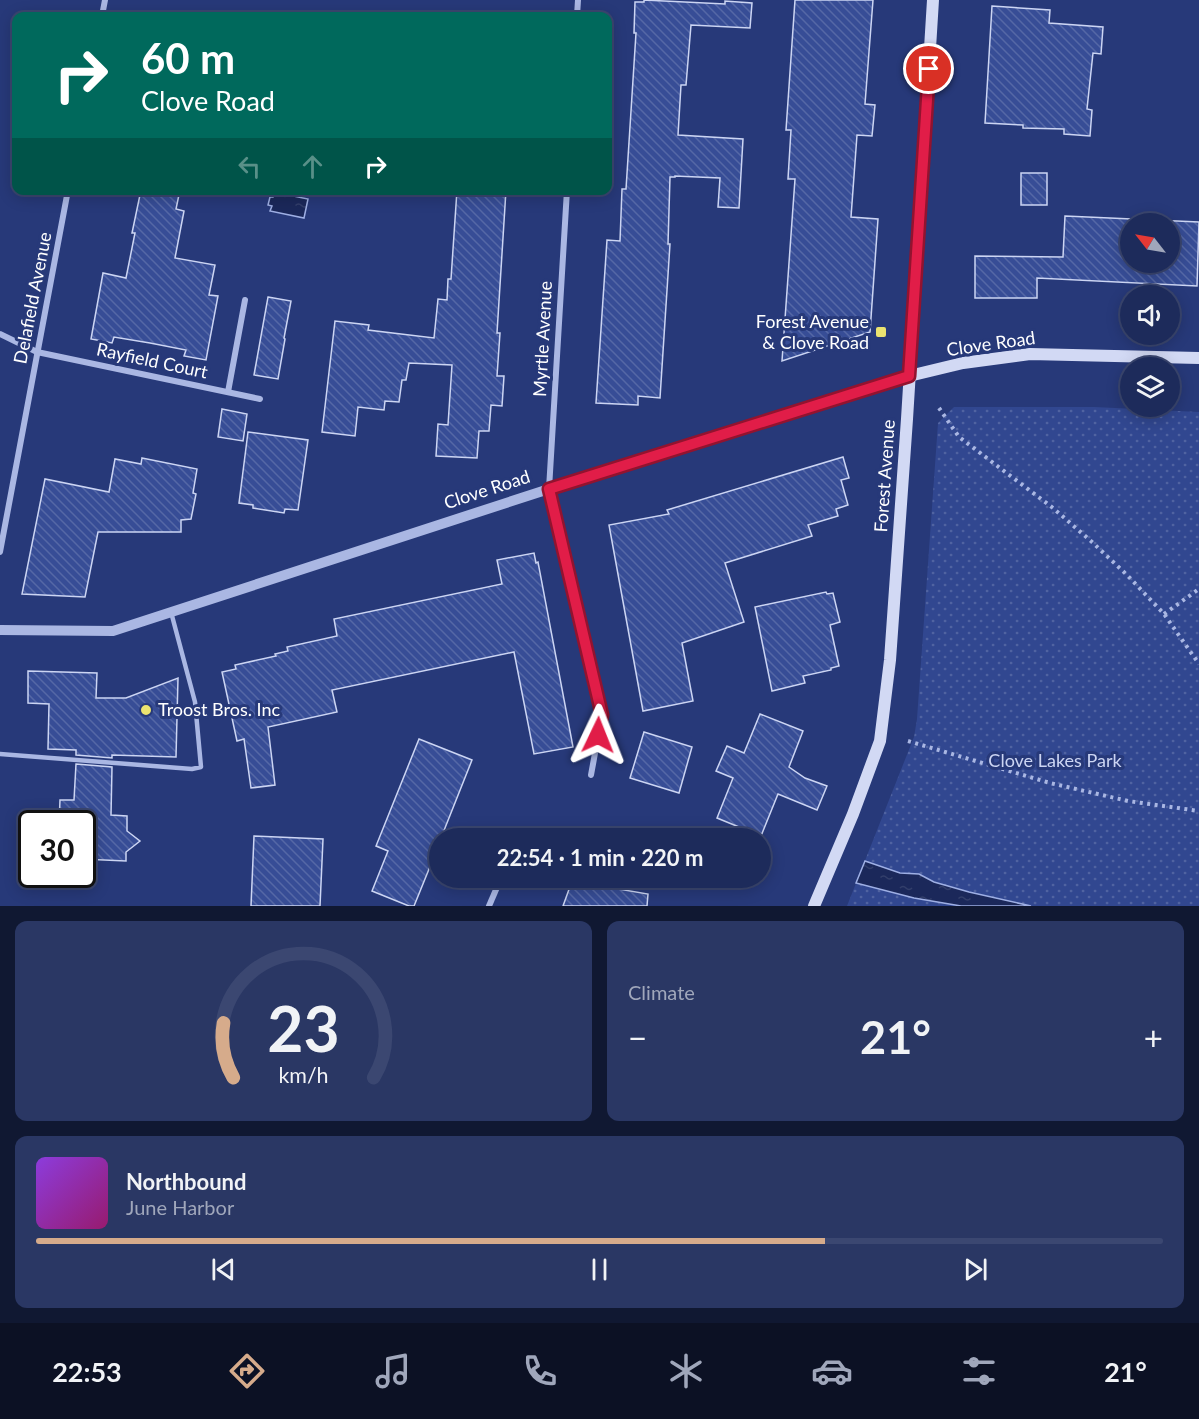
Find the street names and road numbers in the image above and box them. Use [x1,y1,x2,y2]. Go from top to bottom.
street label: Delafield Avenue [8,230,56,366]
street label: Myrtle Avenue [528,280,556,398]
street label: Clove Road [945,326,1037,360]
street label: Rayfield Court [95,338,210,383]
street label: Forest Avenue [869,419,899,533]
street label: Clove Road [441,465,533,513]

